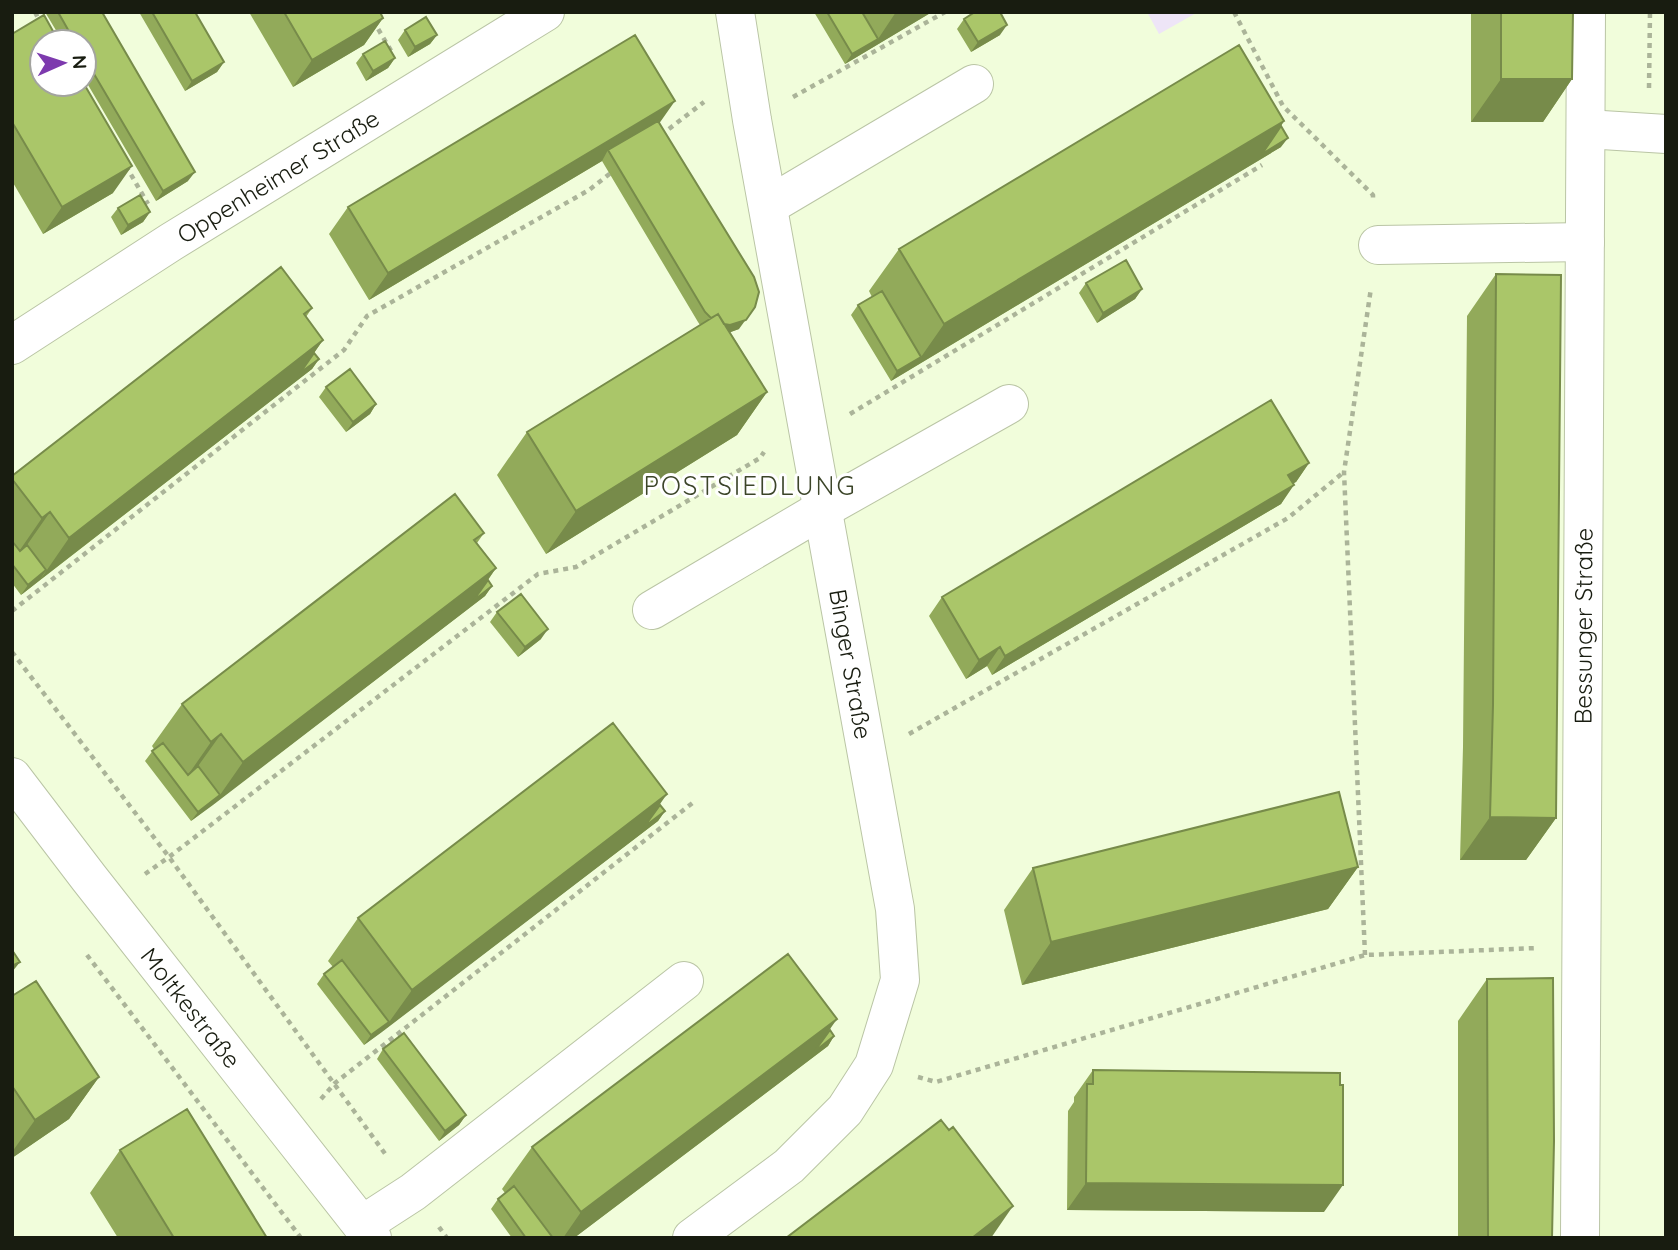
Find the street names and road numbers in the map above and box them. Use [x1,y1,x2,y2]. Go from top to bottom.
street label: Oppenheimer Straße [171,103,385,250]
street label: Bessunger Straße [1568,528,1598,724]
street label: Binger Straße [823,587,879,741]
street label: Moltkestraße [134,942,248,1074]

